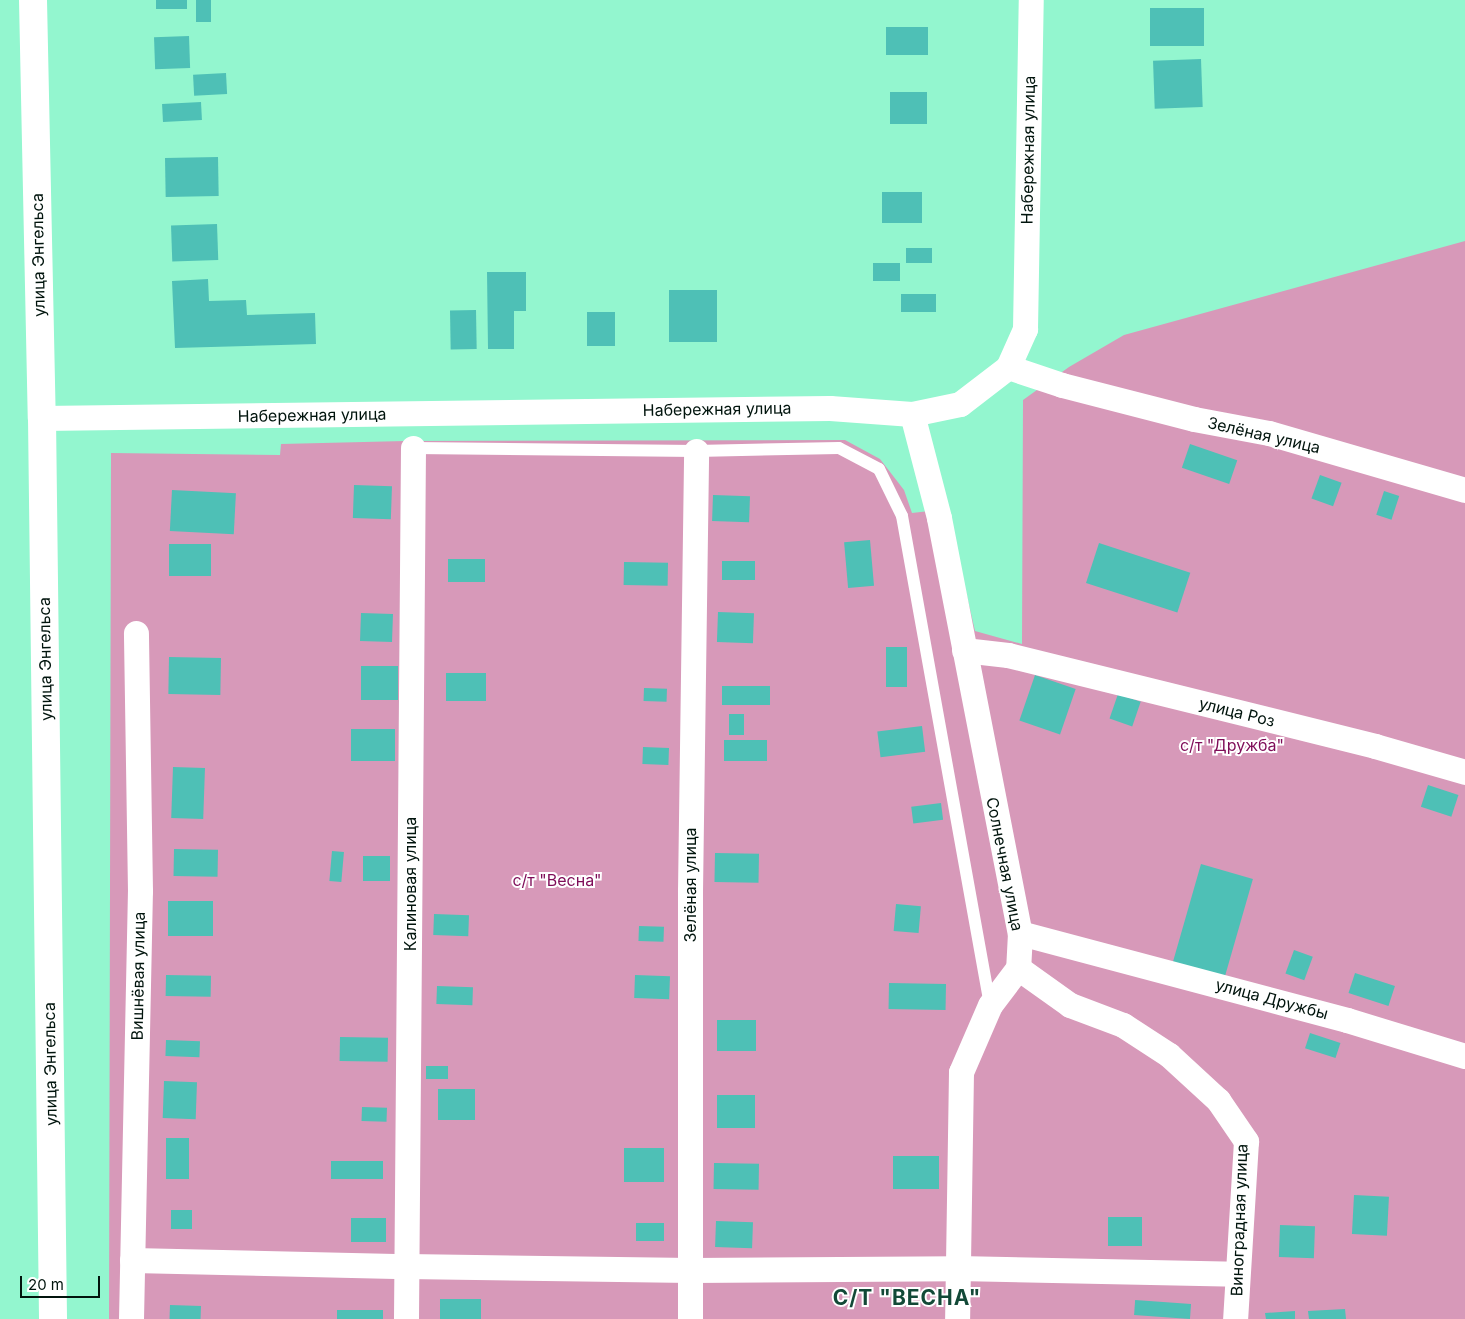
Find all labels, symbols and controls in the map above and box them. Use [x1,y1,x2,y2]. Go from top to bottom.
street label: Набережная улица [1017,76,1039,224]
street label: улица Энгельса [27,193,49,317]
street label: Набережная улица [643,398,791,420]
street label: Набережная улица [238,404,386,426]
street label: Зелёная улица [1206,413,1322,457]
street label: улица Энгельса [34,597,56,721]
street label: улица Роз [1197,693,1277,731]
park label: с/т "Дружба" [1180,735,1284,755]
street label: Солнечная улица [983,795,1027,933]
street label: Калиновая улица [400,817,420,951]
street label: Зелёная улица [680,827,700,943]
park label: с/т "Весна" [512,870,602,890]
street label: Вишнёвая улица [127,911,149,1041]
street label: улица Дружбы [1214,975,1330,1023]
street label: улица Энгельса [39,1002,61,1126]
street label: Виноградная улица [1227,1143,1251,1297]
scale bar [22,1266,102,1298]
text: 20 m [28,1275,64,1294]
district label: С/Т "ВЕСНА" [831,1285,983,1311]

